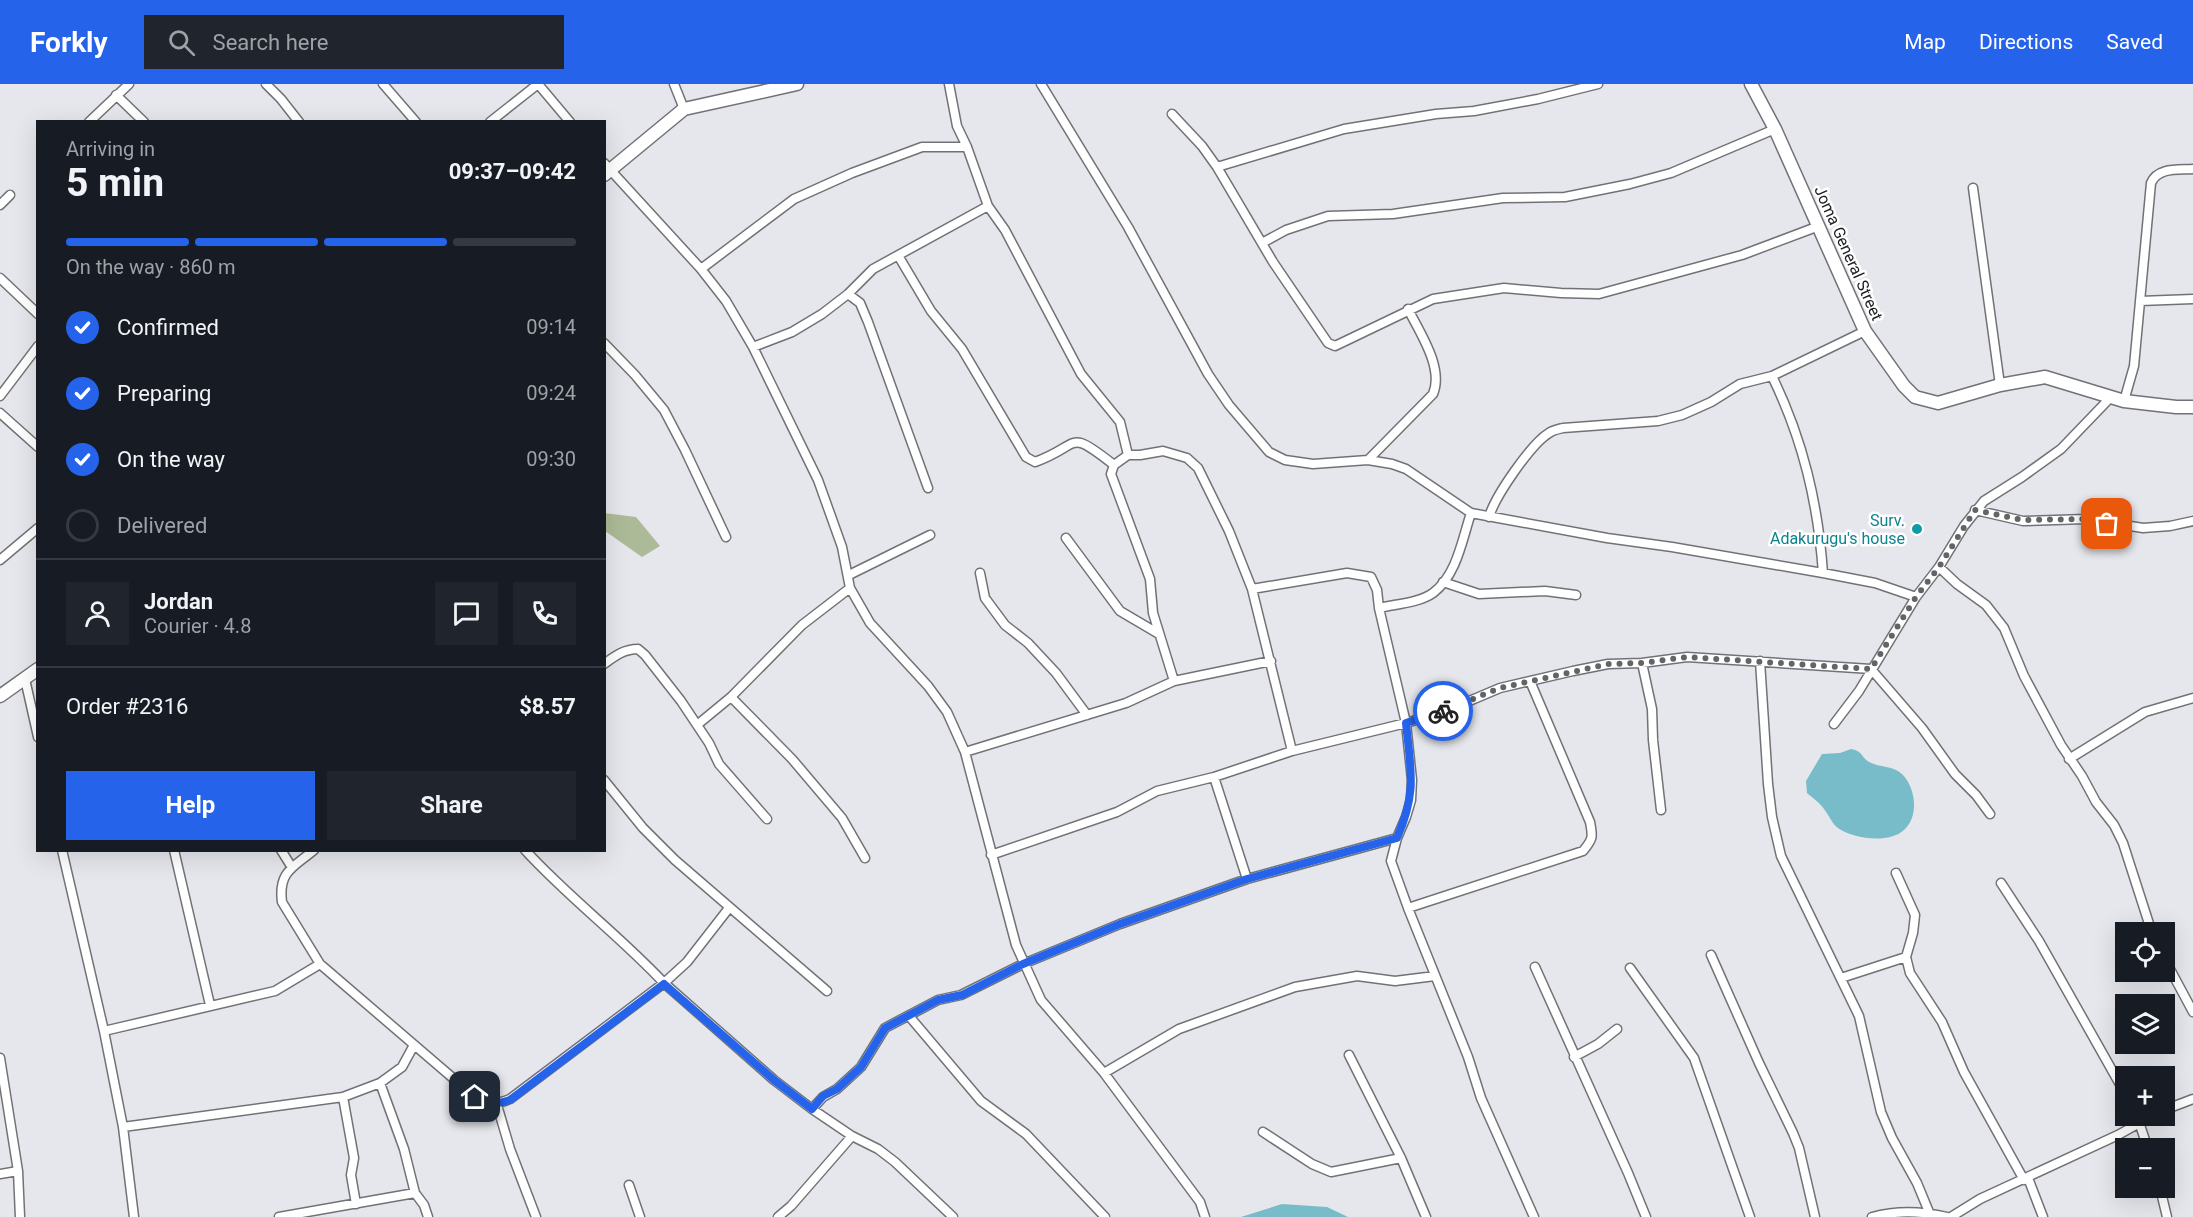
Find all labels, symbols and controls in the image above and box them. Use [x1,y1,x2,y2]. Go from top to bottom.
search box [144,15,564,69]
text: Forkly [30,26,108,59]
icon: search [165,26,198,59]
text: Search here [213,30,328,55]
text: Map [1904,30,1946,54]
text: Directions [1979,30,2073,54]
text: Saved [2106,30,2163,54]
text: Arriving in [66,137,155,161]
text: 09:37–09:42 [449,159,576,184]
text: 5 min [66,160,164,206]
street label: Joma General Street [1810,183,1887,323]
text: On the way · 860 m [66,255,235,279]
icon: check [66,311,99,344]
text: Confirmed [117,315,219,340]
text: 09:14 [526,315,576,339]
icon: check [66,377,99,410]
text: Preparing [117,381,211,406]
text: 09:24 [526,381,576,405]
icon: check [66,443,99,476]
text: On the way [117,447,225,472]
text: 09:30 [526,447,576,471]
pin [2081,498,2132,549]
icon: bag [2090,507,2123,540]
place label: Surv. Adakurugu's house [1770,511,1905,548]
text: Delivered [117,513,207,538]
marker: Surv. Adakurugu's house [1910,522,1924,536]
button: person [66,582,129,645]
button: chat [435,582,498,645]
button: phone [513,582,576,645]
text: Jordan [144,589,213,614]
text: Courier · 4.8 [144,614,251,638]
courier [1413,681,1473,741]
text: Order #2316 [66,694,188,719]
text: $8.57 [519,694,576,719]
icon: bike [1427,695,1460,728]
button: Help [66,771,315,840]
button: Share [327,771,576,840]
map controls [2115,922,2175,1198]
button: locate [2115,922,2175,982]
button: layers [2115,994,2175,1054]
button: + [2115,1066,2175,1126]
pin [449,1071,500,1122]
icon: home [458,1080,491,1113]
button: − [2115,1138,2175,1198]

